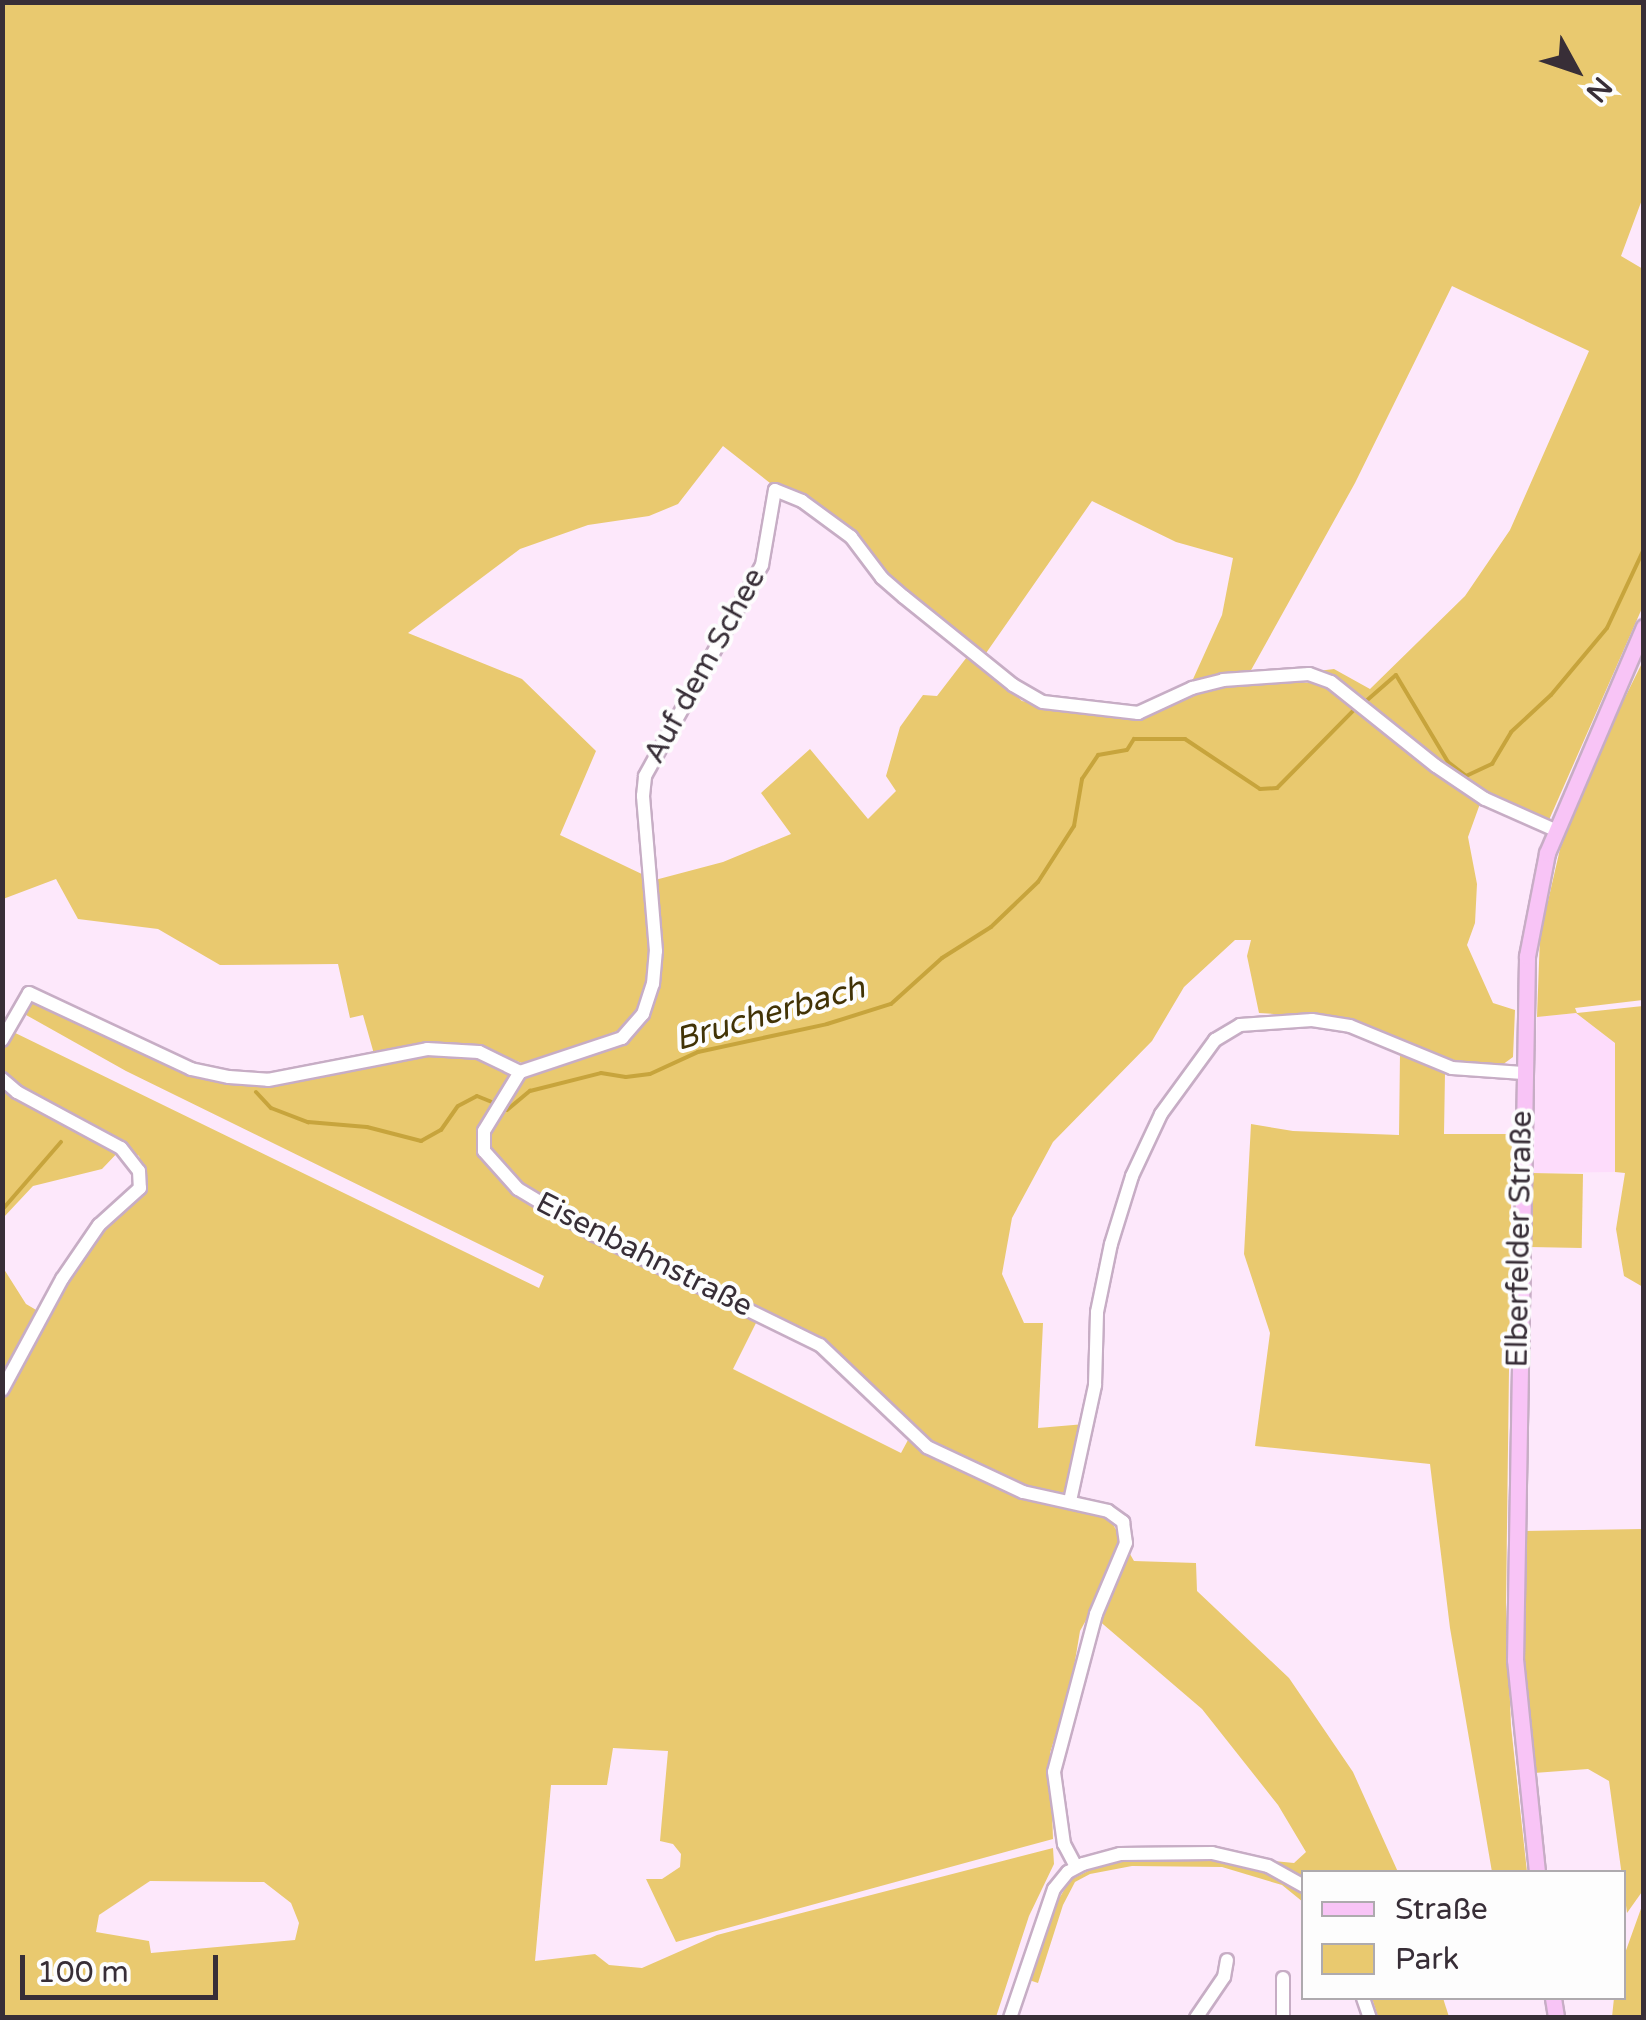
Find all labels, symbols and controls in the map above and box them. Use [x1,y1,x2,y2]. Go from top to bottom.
north arrow [1526,20,1626,120]
text: N [1579,70,1619,109]
street label: Auf dem Schee [637,562,773,770]
water label: Brucherbach [671,969,869,1059]
street label: Elberfelder Straße [1500,1110,1540,1368]
street label: Eisenbahnstraße [530,1185,758,1325]
legend [1301,1870,1626,2000]
text: Straße [1395,1891,1488,1928]
scale bar [25,1935,222,1997]
text: Park [1395,1941,1459,1978]
text: 100 m [37,1954,129,1991]

